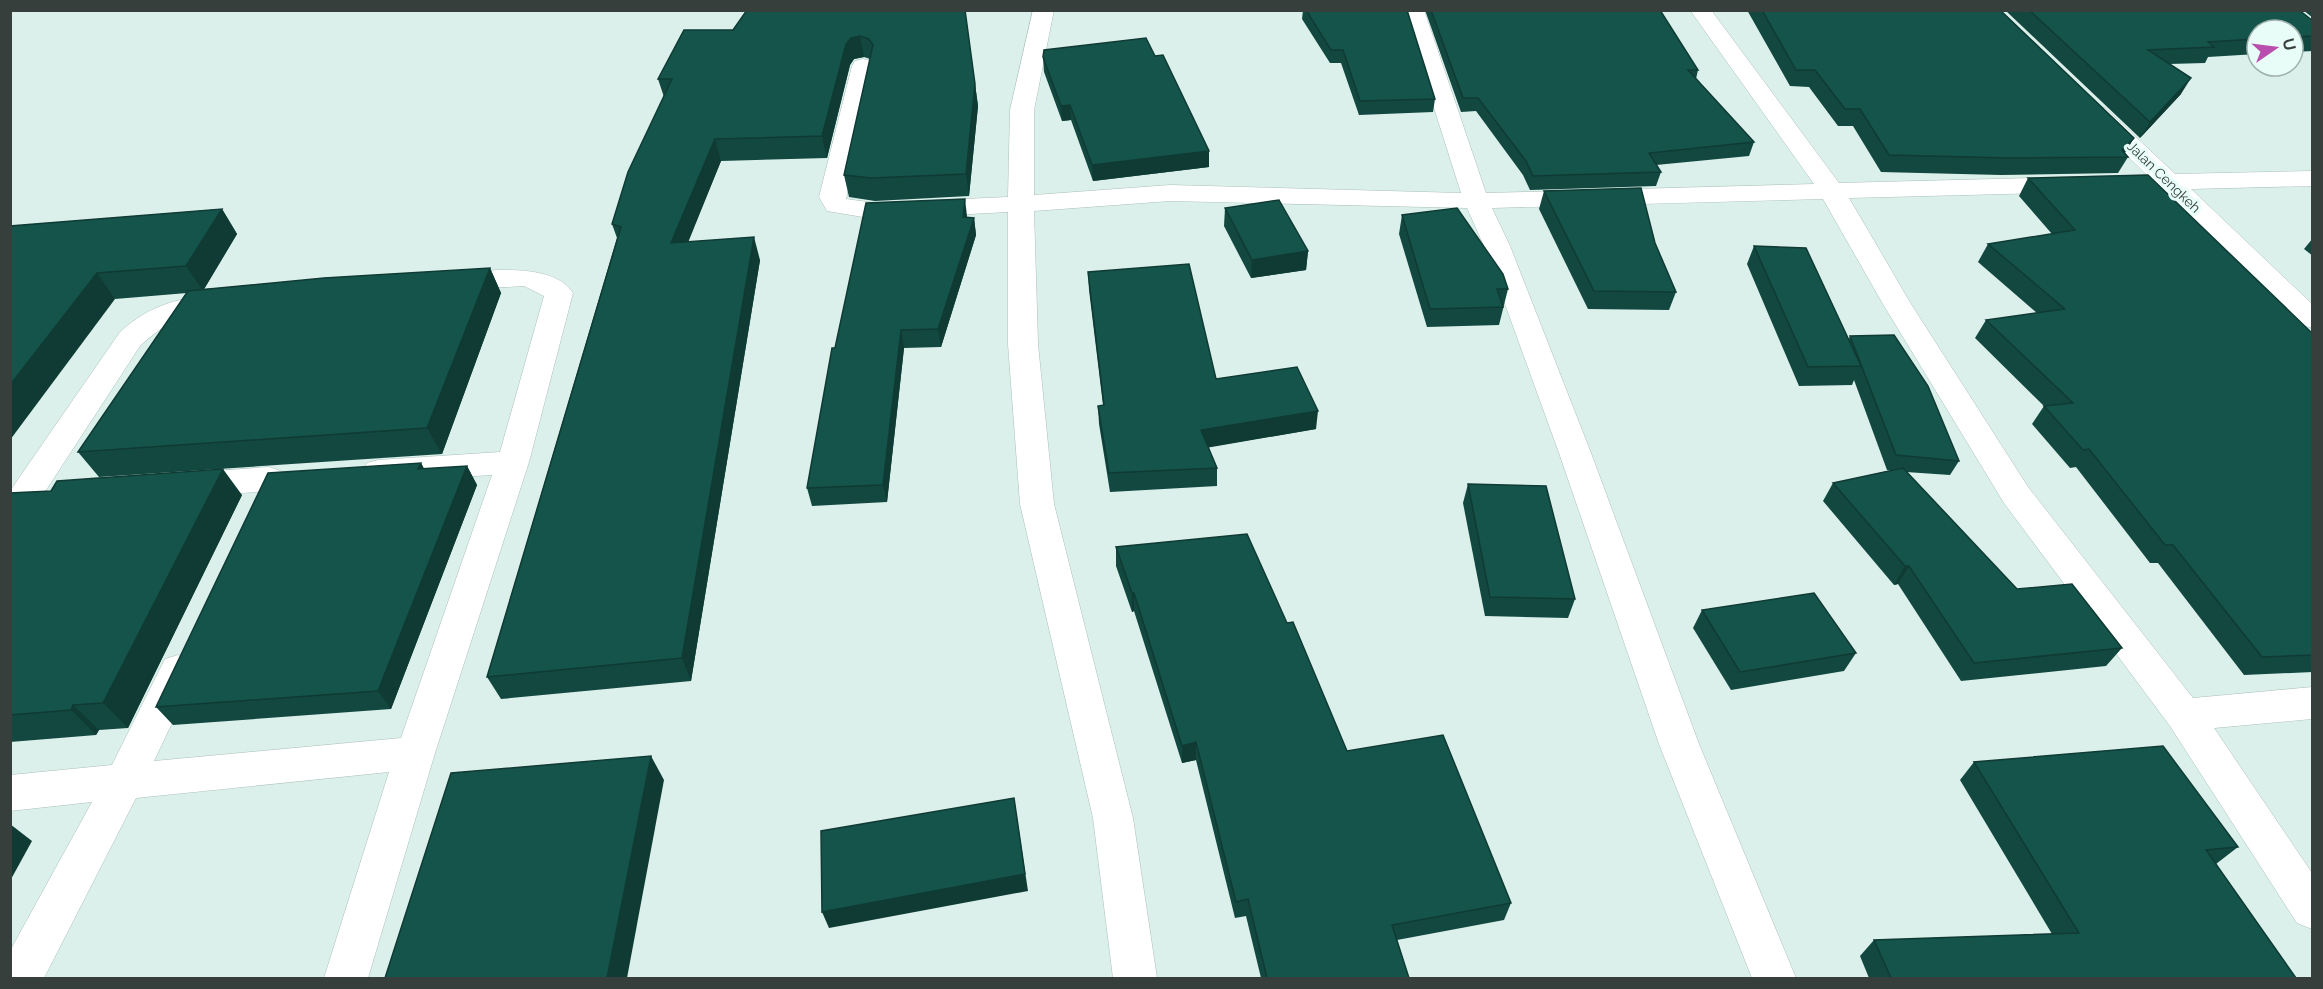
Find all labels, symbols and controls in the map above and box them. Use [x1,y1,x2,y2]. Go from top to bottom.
north arrow [2245,18,2305,78]
text: U [2278,36,2300,53]
street label: Jalan Cengkeh [2124,138,2204,216]

